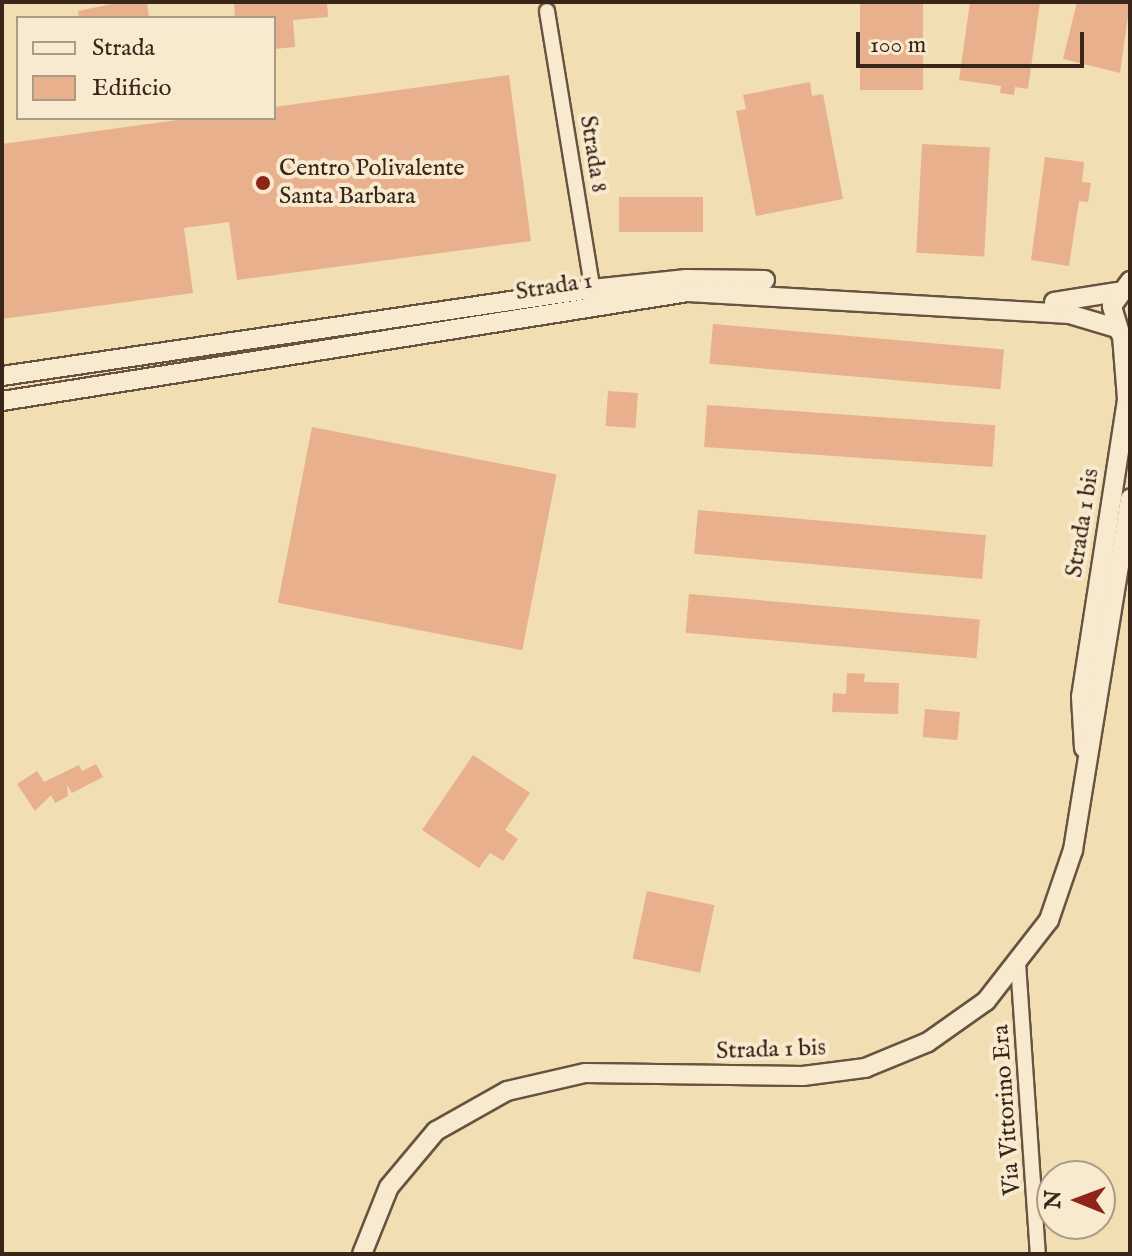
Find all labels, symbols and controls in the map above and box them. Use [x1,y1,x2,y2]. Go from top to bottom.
legend [16,16,276,120]
scale bar [860,16,1088,66]
text: 100 m [870,30,926,61]
text: Strada [92,33,155,64]
text: Edificio [92,73,171,104]
street label: Strada 8 [573,113,613,195]
place label: Centro Polivalente Santa Barbara [279,155,465,211]
marker: Centro Polivalente Santa Barbara [254,174,272,192]
street label: Strada 1 [514,267,594,307]
street label: Strada 1 bis [1060,466,1106,580]
street label: Via Vittorino Era [987,1024,1027,1196]
street label: Strada 1 bis [716,1034,826,1066]
north arrow [1036,1160,1116,1240]
text: N [1040,1190,1068,1209]

